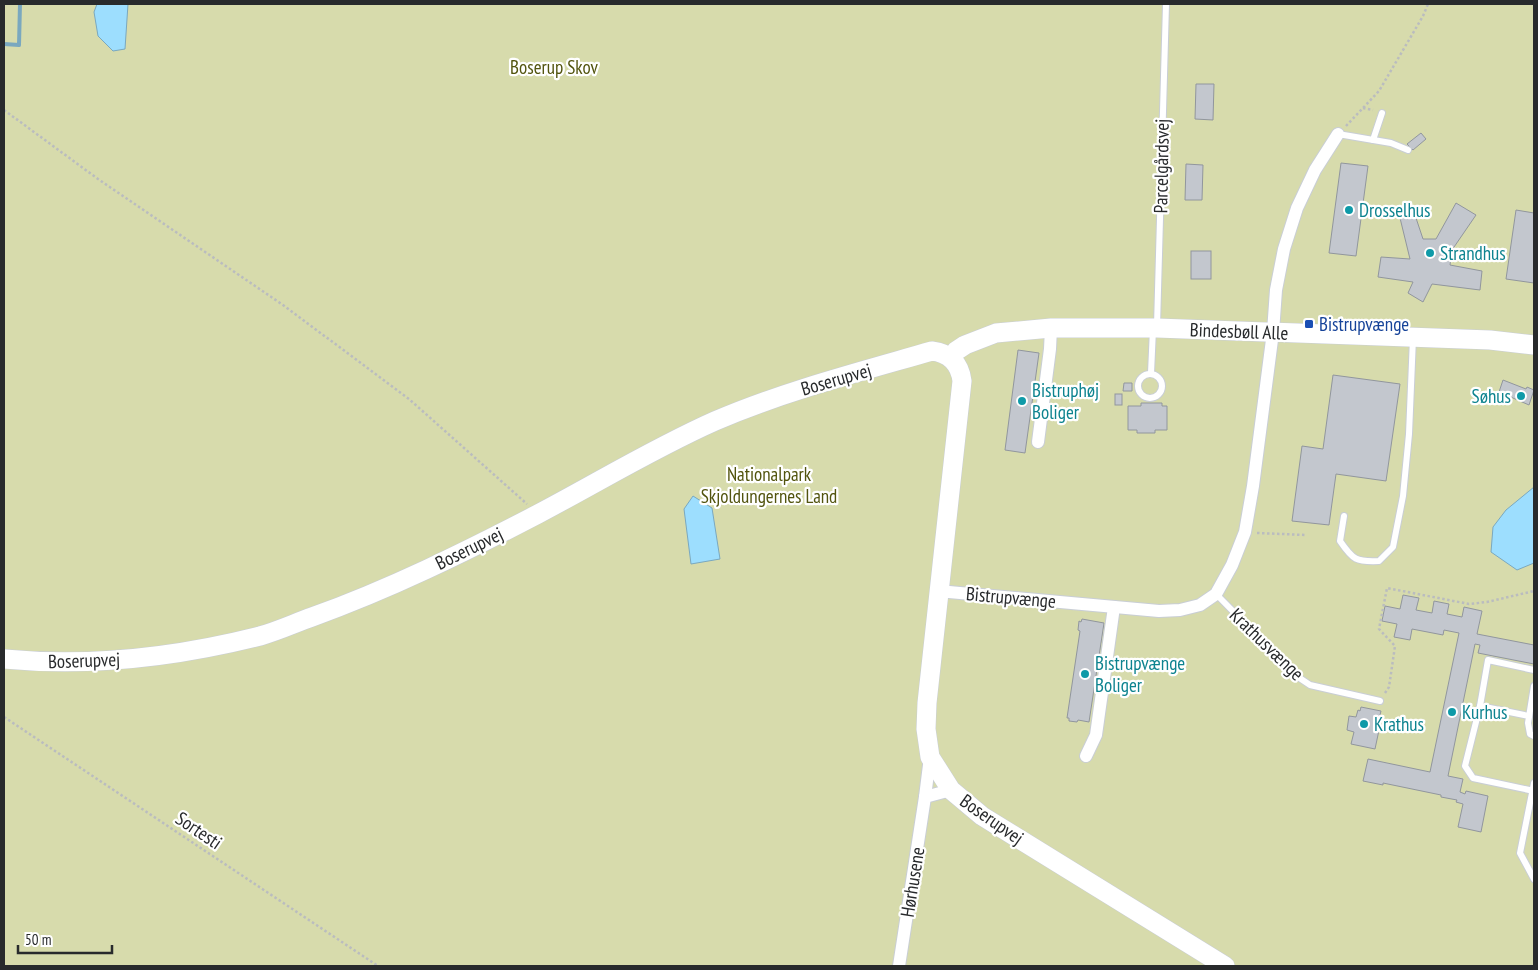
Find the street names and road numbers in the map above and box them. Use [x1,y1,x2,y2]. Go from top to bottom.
street label: Parcelgårdsvej [1148,119,1174,213]
street label: Bindesbøll Alle [1189,317,1289,345]
street label: Boserupvej [798,358,874,400]
street label: Boserupvej [431,521,507,575]
street label: Bistrupvænge [965,581,1057,613]
street label: Krathusvænge [1225,603,1309,685]
street label: Boserupvej [47,647,121,673]
street label: Boserupvej [956,788,1028,850]
street label: Sortesti [171,806,227,854]
street label: Hørhusene [895,845,929,919]

